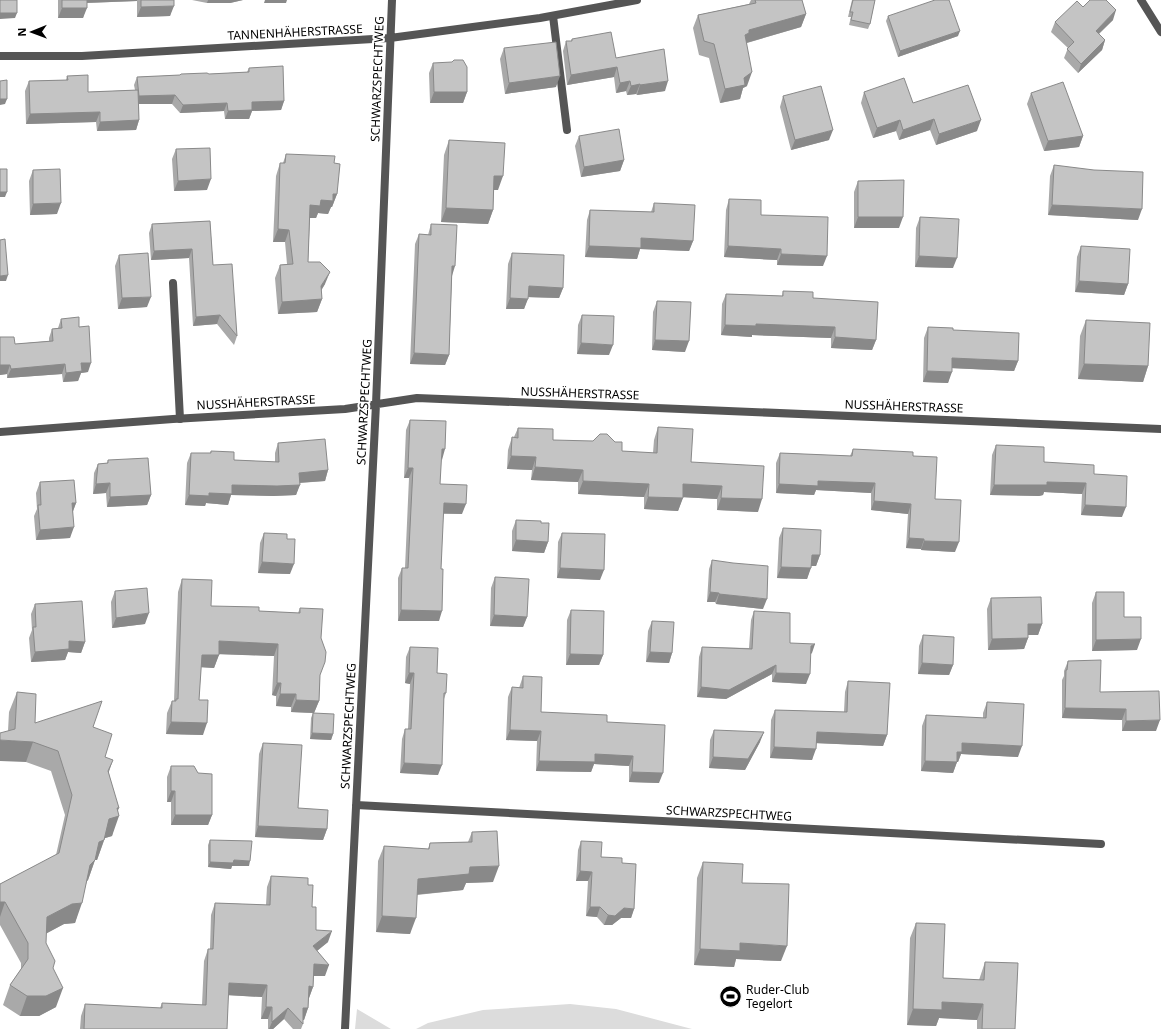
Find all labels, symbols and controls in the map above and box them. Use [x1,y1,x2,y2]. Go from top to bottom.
north arrow [12,12,52,52]
street label: SCHWARZSPECHTWEG [366,16,388,142]
street label: TANNENHÄHERSTRASSE [227,20,363,44]
text: N [14,28,29,37]
street label: SCHWARZSPECHTWEG [352,339,376,465]
street label: NUSSHÄHERSTRASSE [520,382,640,404]
street label: NUSSHÄHERSTRASSE [196,390,316,414]
street label: NUSSHÄHERSTRASSE [844,395,964,417]
street label: SCHWARZSPECHTWEG [336,663,360,789]
street label: SCHWARZSPECHTWEG [666,801,792,825]
place label: Ruder-Club Tegelort [746,981,809,1012]
sports icon: Ruder-Club Tegelort [718,983,744,1009]

